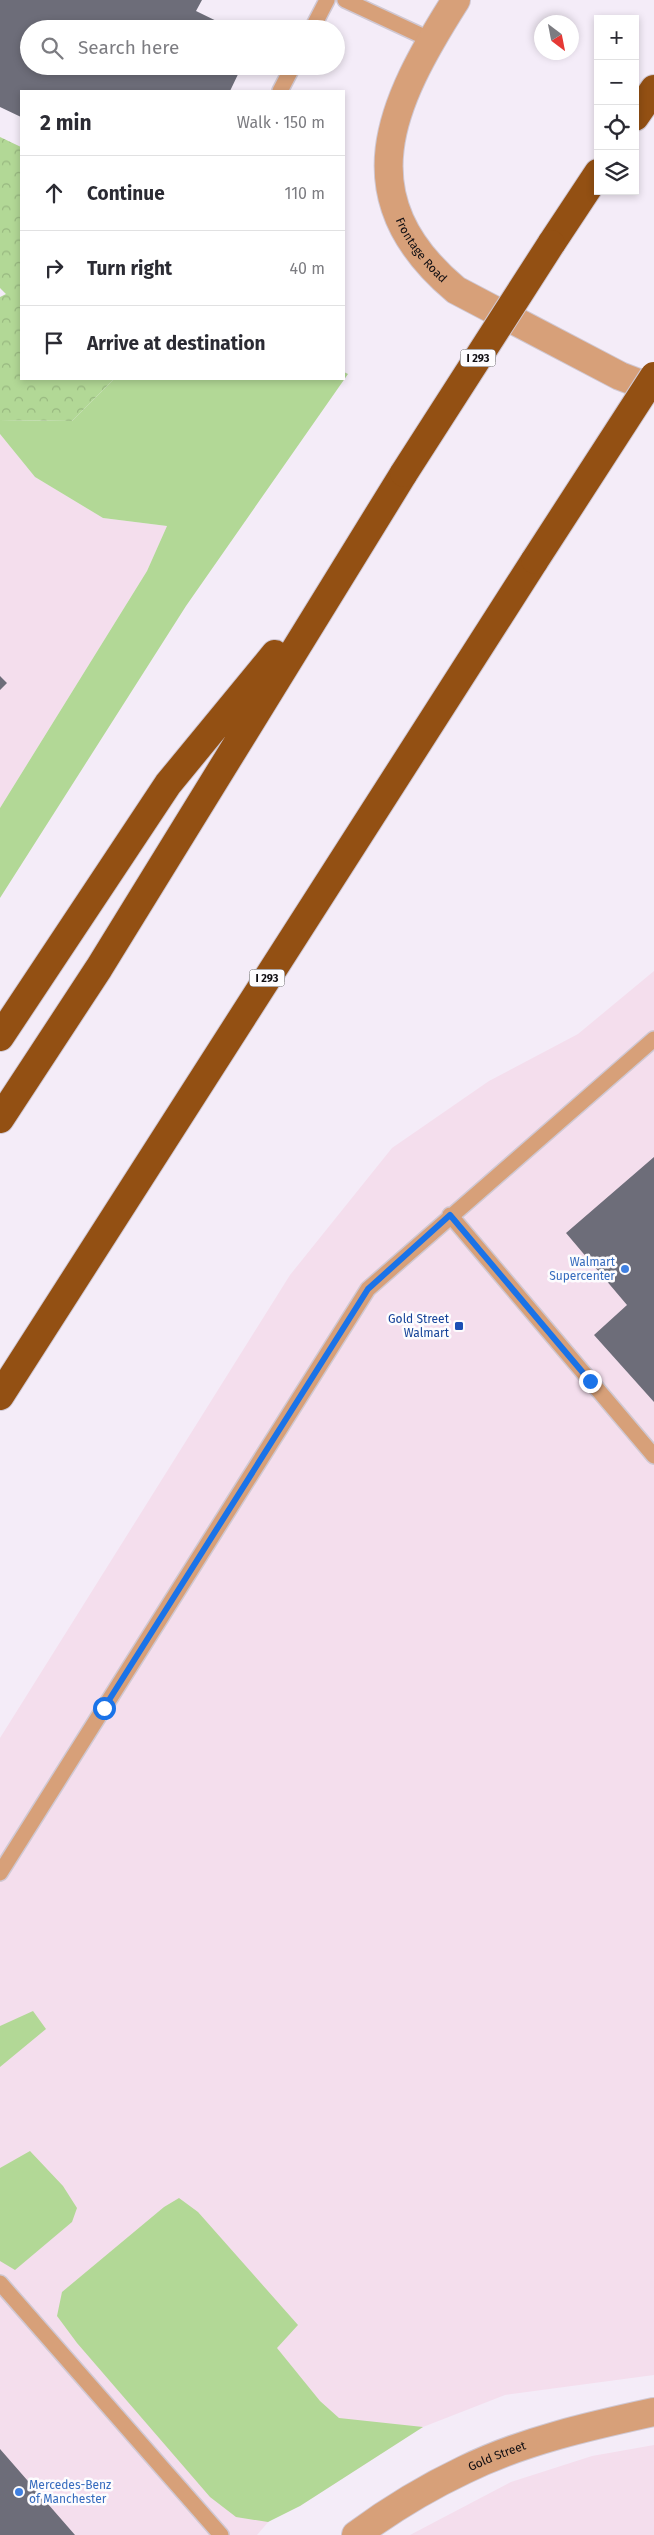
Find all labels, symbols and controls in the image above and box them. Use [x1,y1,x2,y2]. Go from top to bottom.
north arrow [534,15,579,60]
map controls [594,15,639,195]
button: + [594,15,639,60]
search box [20,20,345,75]
icon: search [38,34,66,62]
text: Search here [78,36,179,59]
button: − [594,60,639,105]
button: locate [594,105,639,150]
text: 2 min [40,110,92,136]
text: Walk · 150 m [237,113,325,132]
button: layers [594,150,639,195]
icon: ahead [40,179,68,207]
text: Continue [87,182,165,205]
text: 110 m [284,184,325,203]
street label: Frontage Road [393,215,450,285]
icon: right [40,254,68,282]
text: Turn right [87,257,172,280]
text: 40 m [290,259,325,278]
icon: arrive [40,329,68,357]
text: Arrive at destination [87,332,266,355]
road number: I 293 [460,349,496,366]
road number: I 293 [250,970,284,986]
place label: Walmart Supercenter [549,1255,616,1283]
marker: Walmart Supercenter [619,1263,631,1275]
place label: Gold Street Walmart [388,1312,450,1340]
marker: Gold Street Walmart [453,1320,465,1332]
route end [579,1370,602,1393]
route start [93,1697,116,1720]
street label: Gold Street [466,2438,528,2474]
place label: Mercedes-Benz of Manchester [29,2478,111,2506]
marker: Mercedes-Benz of Manchester [13,2486,25,2498]

